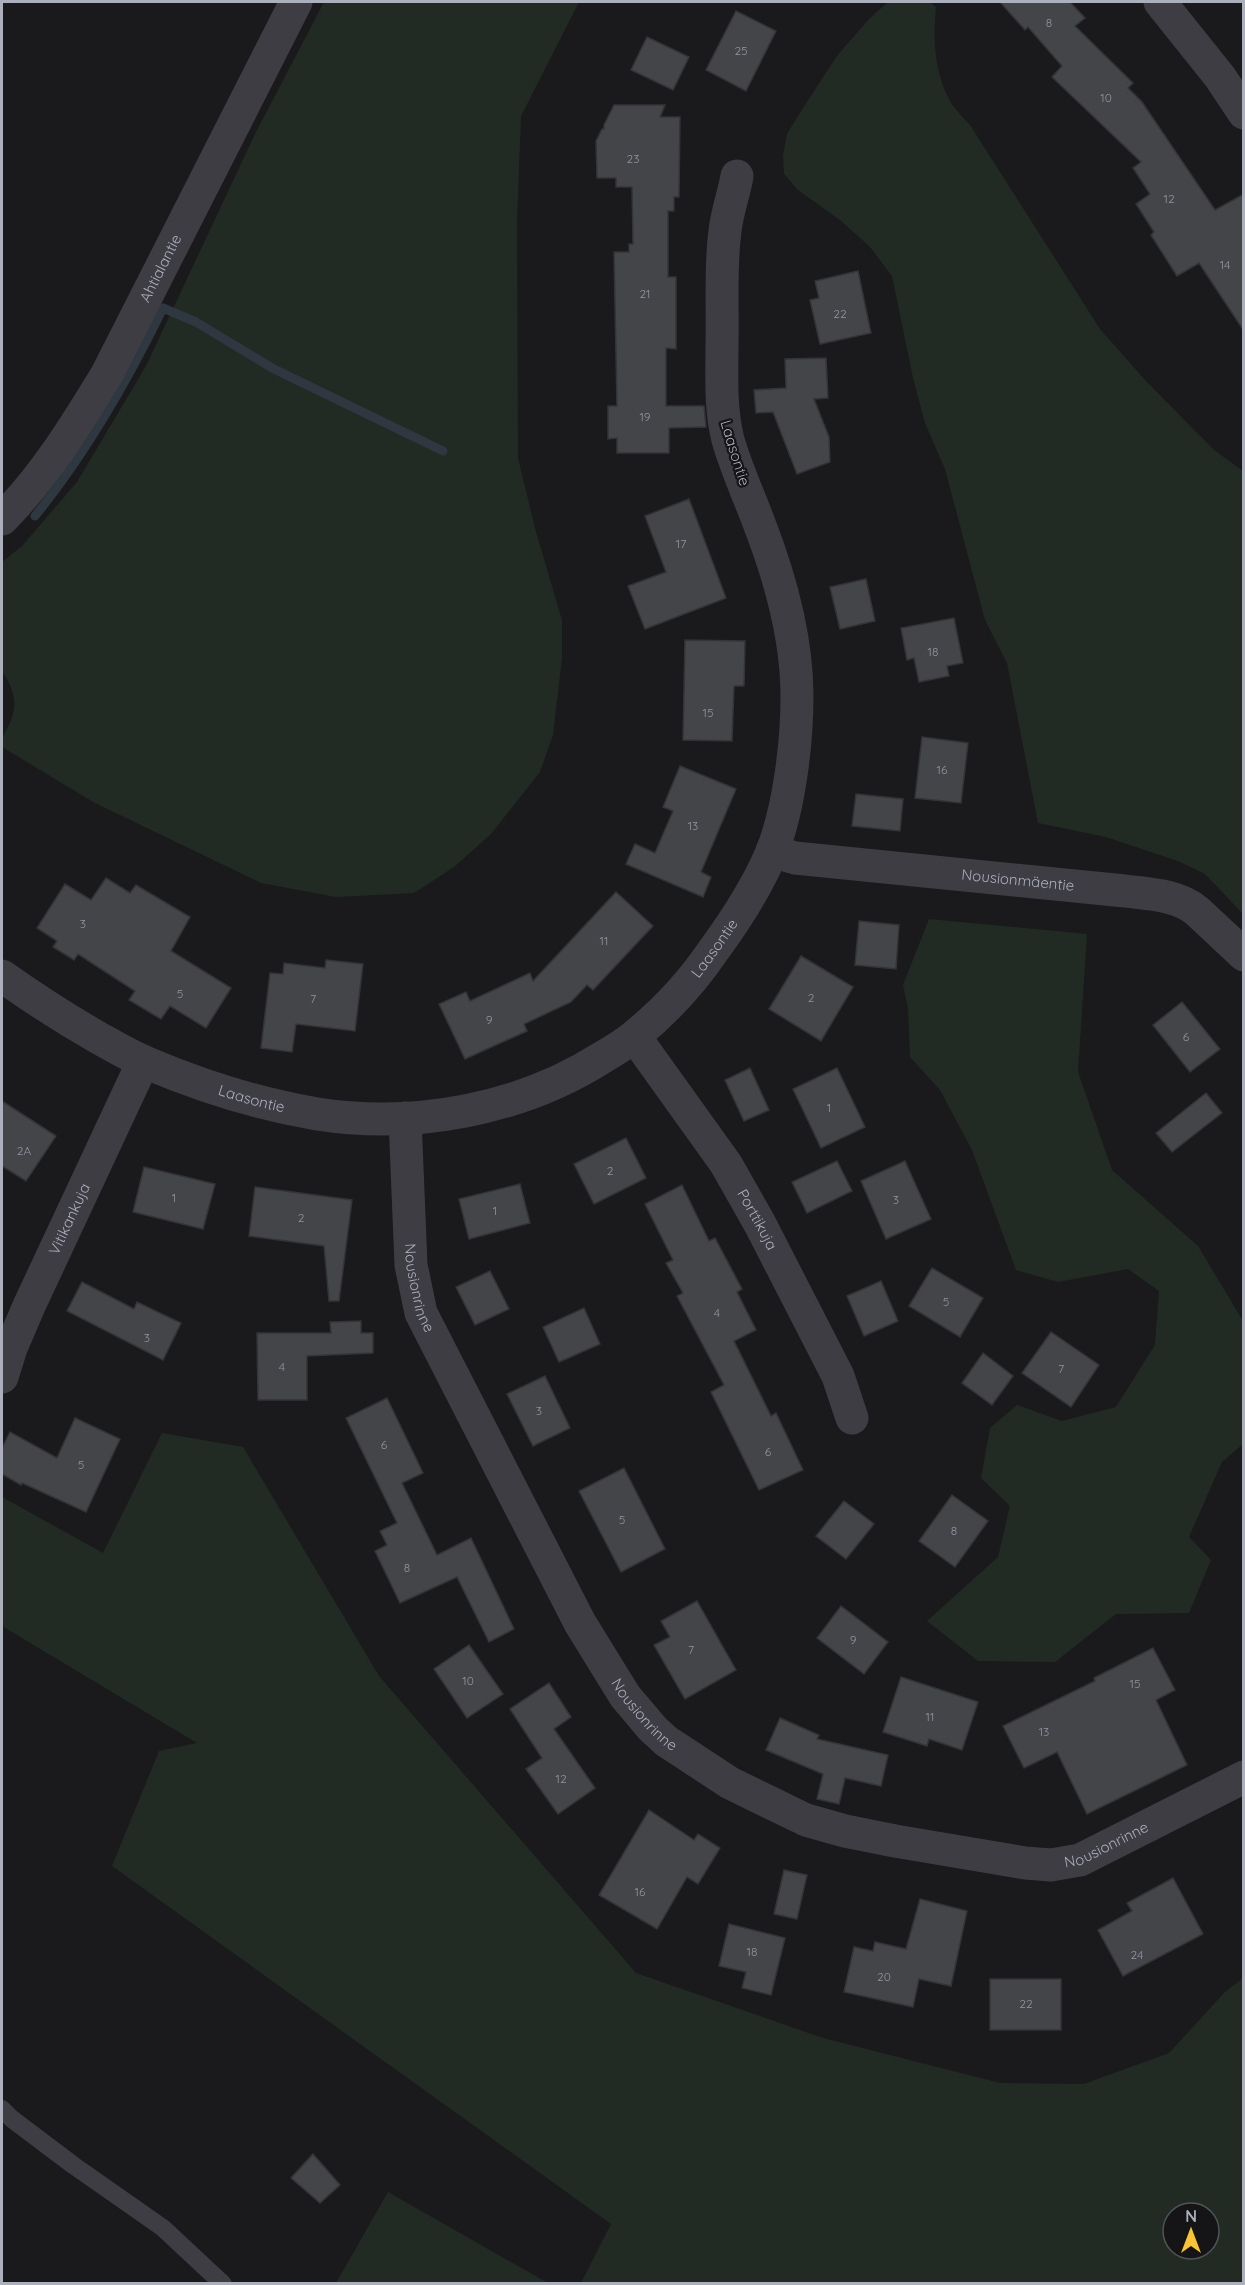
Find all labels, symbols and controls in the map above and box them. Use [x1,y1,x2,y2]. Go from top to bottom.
house number: 8 [1046,15,1052,30]
house number: 25 [734,43,748,58]
house number: 10 [1100,90,1112,105]
house number: 23 [627,151,639,166]
house number: 12 [1163,191,1175,206]
street label: Ahtialantie [135,231,185,305]
house number: 14 [1220,257,1230,272]
house number: 21 [639,286,651,301]
house number: 22 [833,306,847,321]
house number: 19 [639,409,651,424]
street label: Laasontie [716,418,754,488]
house number: 17 [676,536,686,551]
house number: 18 [928,644,938,659]
house number: 15 [703,705,713,720]
house number: 16 [937,762,948,777]
house number: 13 [688,818,698,833]
street label: Nousionmäentie [961,865,1075,895]
street label: Laasontie [687,915,742,981]
house number: 3 [80,916,86,931]
house number: 11 [600,933,608,948]
house number: 5 [177,986,183,1001]
house number: 2 [808,990,815,1005]
house number: 7 [310,991,316,1006]
house number: 9 [486,1012,493,1027]
house number: 6 [1183,1029,1190,1044]
street label: Laasontie [216,1080,287,1116]
house number: 1 [827,1100,831,1115]
house number: 2A [17,1143,31,1158]
house number: 2 [607,1163,614,1178]
street label: Vitikankuja [44,1180,94,1258]
street label: Porttikuja [733,1186,782,1253]
house number: 1 [172,1190,176,1205]
house number: 3 [893,1192,899,1207]
house number: 1 [493,1203,497,1218]
house number: 2 [298,1210,305,1225]
street label: Nousionrinne [401,1243,439,1335]
house number: 5 [943,1294,949,1309]
house number: 4 [714,1305,720,1320]
house number: 3 [144,1330,150,1345]
house number: 4 [279,1359,285,1374]
house number: 7 [1058,1361,1064,1376]
house number: 3 [536,1403,542,1418]
house number: 6 [381,1437,388,1452]
house number: 6 [765,1444,772,1459]
house number: 5 [78,1457,84,1472]
house number: 5 [619,1512,625,1527]
house number: 8 [951,1523,957,1538]
house number: 8 [404,1560,410,1575]
house number: 9 [850,1632,857,1647]
house number: 7 [688,1642,694,1657]
house number: 10 [462,1673,474,1688]
street label: Nousionrinne [607,1675,681,1755]
house number: 15 [1130,1676,1140,1691]
house number: 11 [926,1709,934,1724]
house number: 13 [1039,1724,1049,1739]
house number: 12 [555,1771,567,1786]
street label: Nousionrinne [1063,1817,1151,1872]
house number: 16 [635,1884,646,1899]
house number: 18 [747,1944,757,1959]
house number: 24 [1131,1947,1143,1962]
house number: 20 [877,1969,891,1984]
house number: 22 [1019,1996,1033,2011]
north arrow [1161,2201,1221,2261]
text: N [1185,2206,1197,2226]

